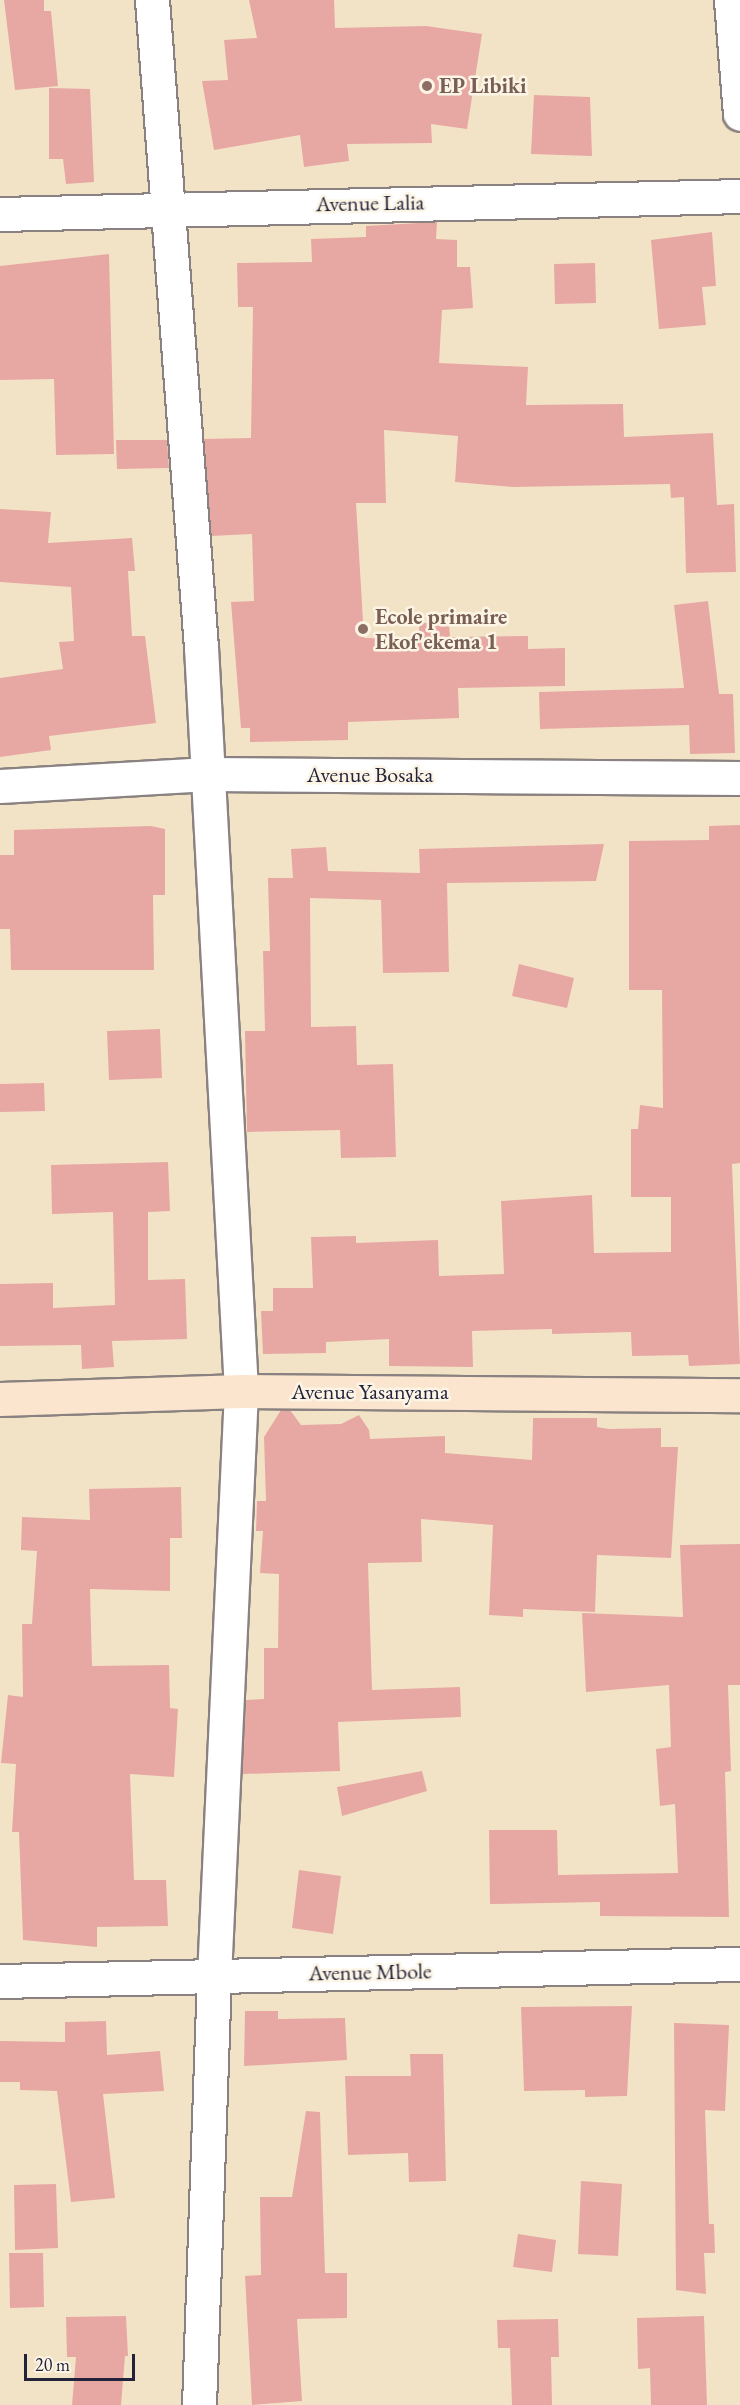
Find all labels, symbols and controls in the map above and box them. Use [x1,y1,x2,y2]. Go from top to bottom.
place label: EP Libiki [439,73,527,99]
marker: EP Libiki [420,79,434,93]
street label: Avenue Lalia [315,189,425,217]
place label: Ecole primaire Ekof'ekema 1 [375,603,507,654]
marker: Ecole primaire Ekof'ekema 1 [356,622,370,636]
street label: Avenue Bosaka [307,762,433,788]
street label: Avenue Yasanyama [291,1379,449,1405]
street label: Avenue Mbole [308,1958,432,1986]
scale bar [27,2342,138,2380]
text: 20 m [35,2353,70,2376]

